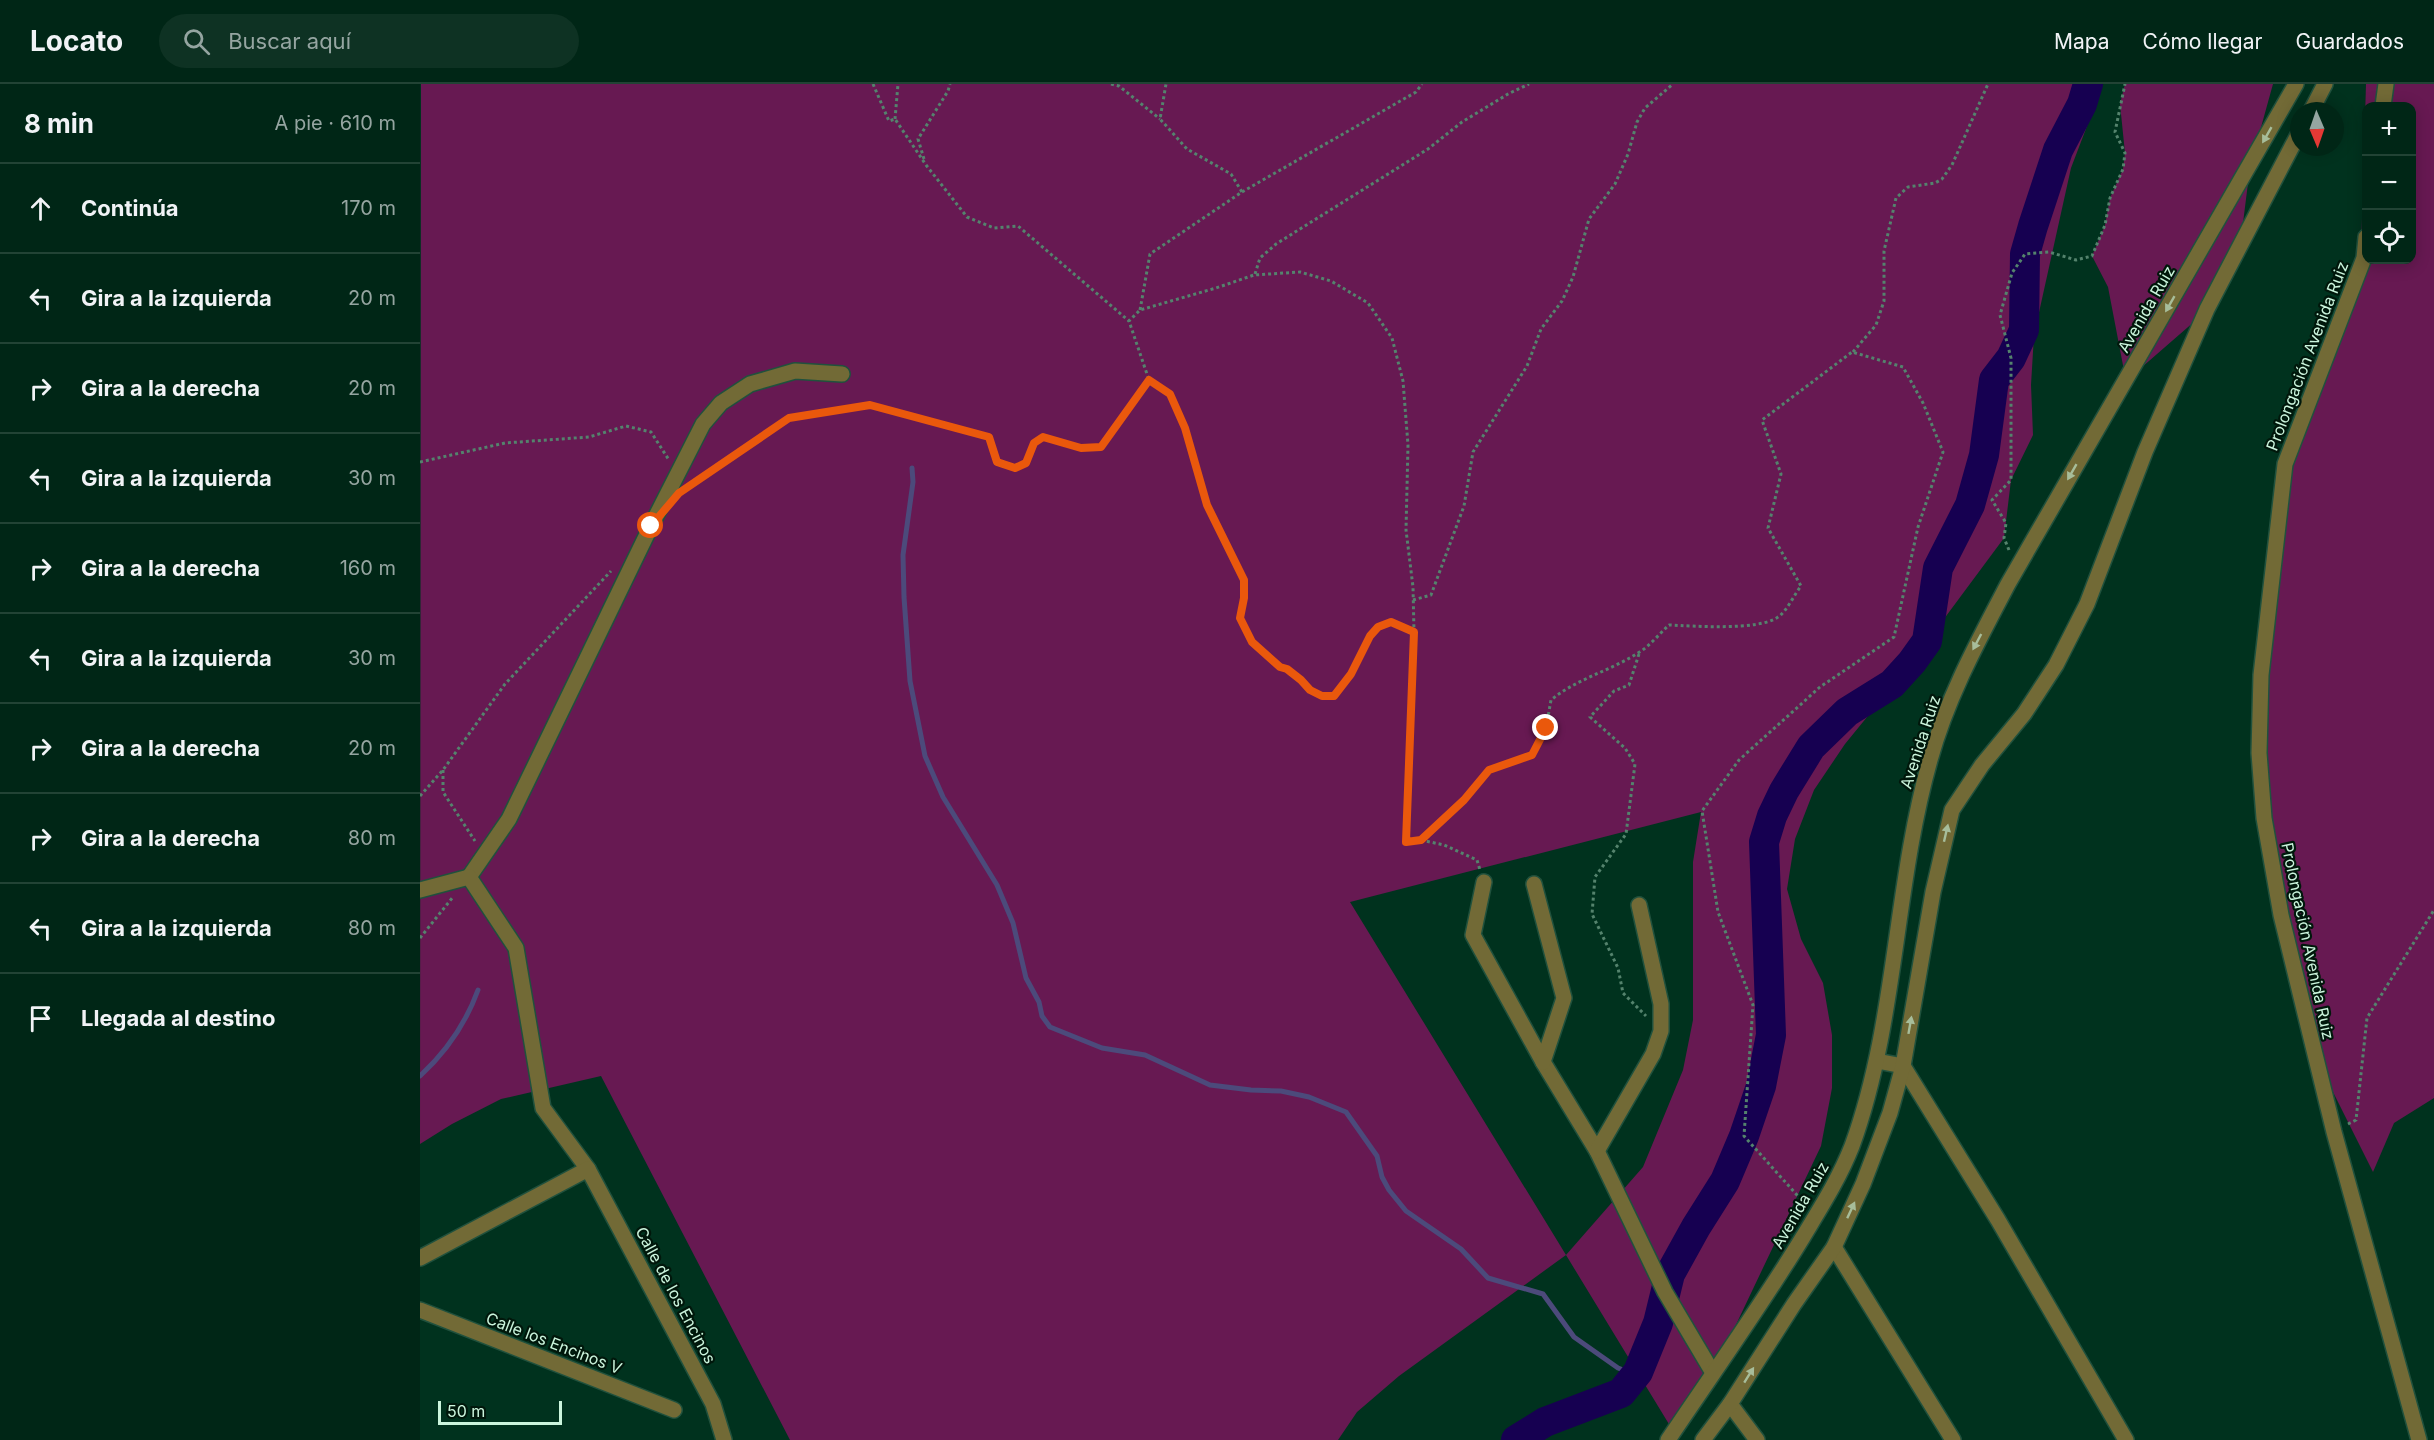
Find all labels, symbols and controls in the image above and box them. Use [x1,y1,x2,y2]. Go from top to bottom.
search box [159,14,579,68]
text: Locato [30,24,123,58]
icon: search [180,25,213,58]
text: Buscar aquí [228,28,351,54]
text: Mapa [2054,29,2110,54]
text: Cómo llegar [2143,29,2262,54]
text: Guardados [2295,29,2404,54]
north arrow [2290,102,2344,156]
map controls [2362,102,2416,264]
button: + [2362,102,2416,156]
text: 8 min [24,108,94,139]
text: A pie · 610 m [275,111,396,135]
one-way arrow [2262,127,2273,143]
button: − [2362,156,2416,210]
icon: ahead [24,192,57,225]
text: Continúa [81,195,179,221]
text: 170 m [341,196,396,220]
button: locate [2362,210,2416,264]
street label: Prolongación Avenida Ruiz [2262,259,2352,453]
street label: Avenida Ruiz [2113,262,2179,356]
icon: left [24,282,57,315]
text: Gira a la izquierda [81,285,272,311]
text: 20 m [348,286,396,310]
one-way arrow [2165,295,2175,312]
icon: right [24,372,57,405]
text: Gira a la derecha [81,375,260,401]
text: 20 m [348,376,396,400]
icon: left [24,462,57,495]
one-way arrow [2068,464,2078,481]
text: Gira a la izquierda [81,465,272,491]
text: 30 m [348,466,396,490]
route start [637,512,663,538]
icon: right [24,552,57,585]
text: Gira a la derecha [81,555,260,581]
text: 160 m [340,556,396,580]
one-way arrow [1972,634,1982,651]
icon: left [24,642,57,675]
text: Gira a la izquierda [81,645,272,671]
text: 30 m [348,646,396,670]
street label: Avenida Ruiz [1895,693,1945,791]
route end [1532,714,1558,740]
icon: right [24,732,57,765]
text: Gira a la derecha [81,735,260,761]
text: 20 m [348,736,396,760]
icon: right [24,822,57,855]
one-way arrow [1942,824,1952,842]
text: Gira a la derecha [81,825,260,851]
text: 80 m [348,826,396,850]
street label: Prolongación Avenida Ruiz [2277,841,2339,1041]
icon: left [24,912,57,945]
text: Gira a la izquierda [81,915,272,941]
text: 80 m [348,916,396,940]
icon: arrive [24,1002,57,1035]
text: Llegada al destino [81,1005,275,1031]
one-way arrow [1906,1015,1915,1034]
street label: Avenida Ruiz [1767,1158,1833,1252]
one-way arrow [1846,1200,1856,1218]
street label: Calle de los Encinos [632,1223,720,1367]
street label: Calle los Encinos V [483,1308,625,1378]
one-way arrow [1743,1367,1754,1383]
scale bar [438,1398,562,1426]
text: 50 m [447,1401,485,1421]

